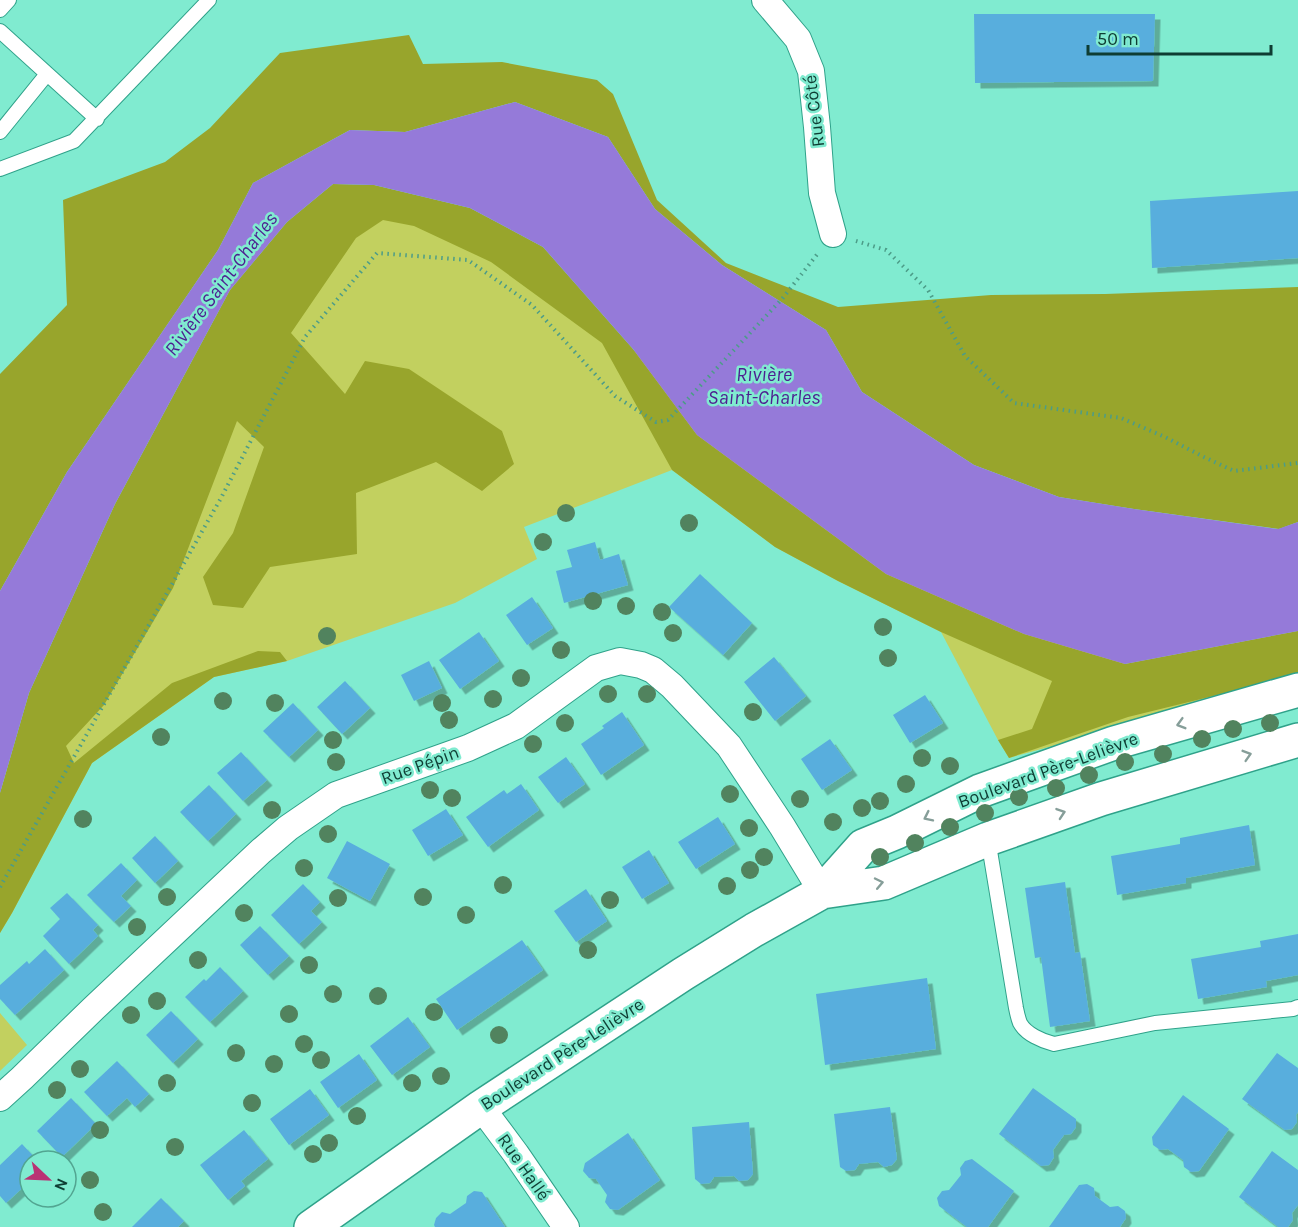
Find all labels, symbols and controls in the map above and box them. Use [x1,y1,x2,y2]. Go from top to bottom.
scale bar [1088,18,1271,56]
text: 50 m [1097,28,1139,50]
street label: Rue Côté [799,74,829,148]
water label: Rivière Saint-Charles [160,208,282,360]
water label: Rivière Saint-Charles [708,363,820,409]
one-way arrow [1176,717,1187,729]
street label: Boulevard Père-Lelièvre [955,727,1141,813]
street label: Rue Pépin [378,741,462,789]
one-way arrow [1241,750,1252,762]
one-way arrow [1055,808,1066,821]
one-way arrow [923,810,934,821]
one-way arrow [874,877,884,890]
street label: Boulevard Père-Lelièvre [476,993,648,1115]
street label: Rue Hallé [493,1129,555,1205]
north arrow [18,1149,78,1209]
text: N [50,1176,72,1194]

